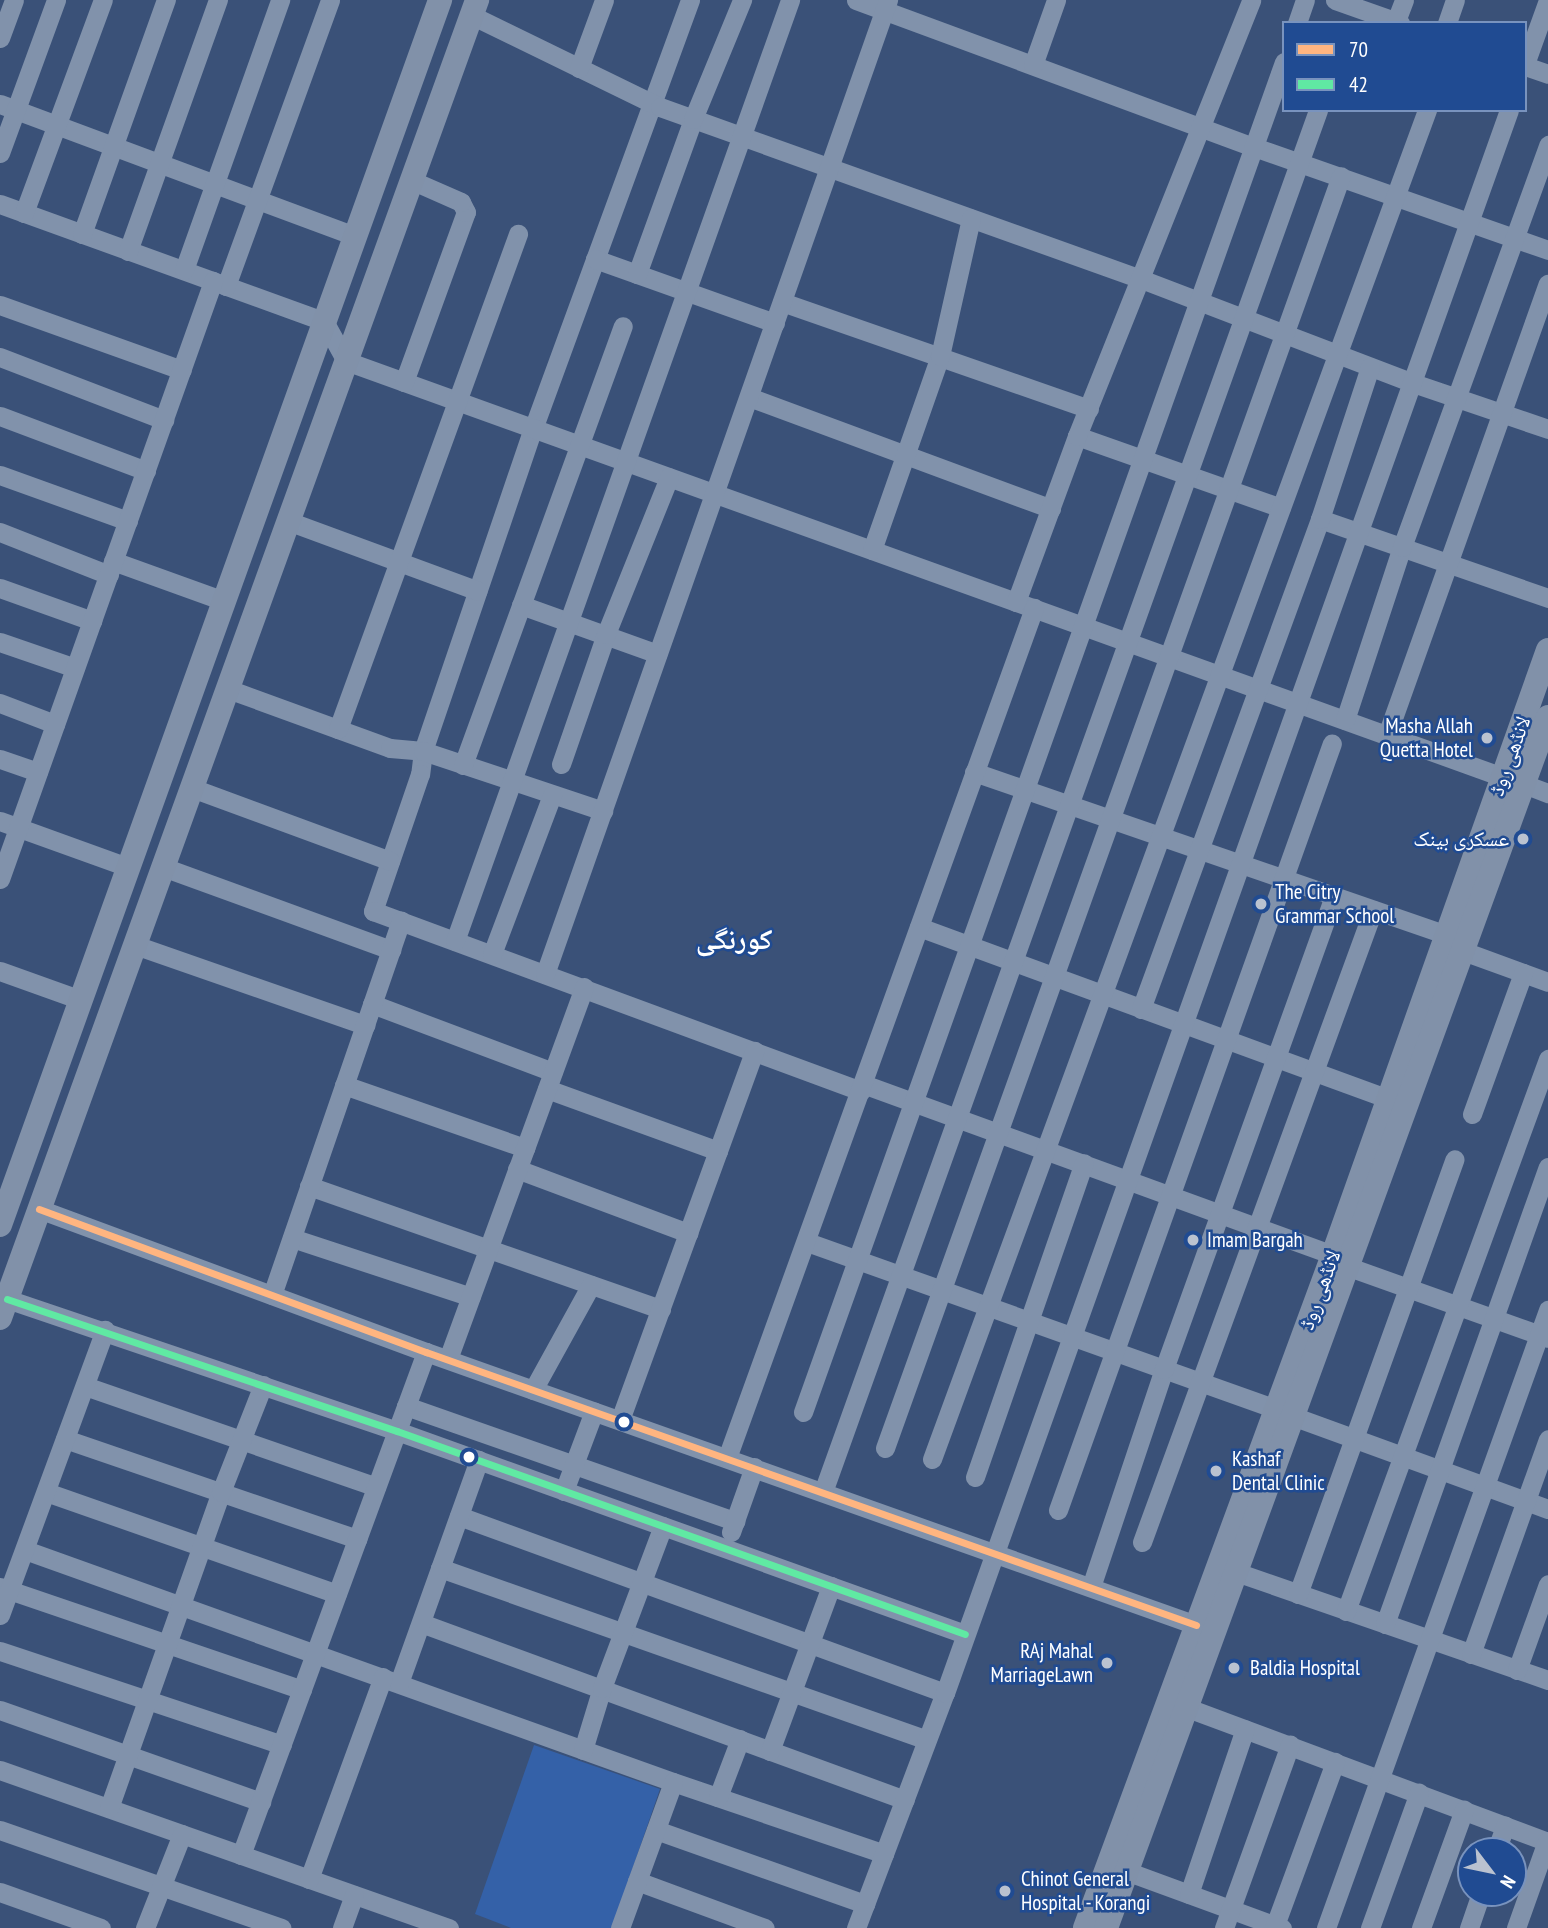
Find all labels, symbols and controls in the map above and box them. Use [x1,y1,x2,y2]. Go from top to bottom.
legend [1282,21,1527,112]
text: 70 [1349,36,1368,63]
text: 42 [1349,71,1368,98]
place label: Masha Allah Quetta Hotel [1380,713,1473,763]
street label: لانڈھی روڈ [1484,713,1536,799]
marker: Masha Allah Quetta Hotel [1479,730,1495,746]
place label: عسکری بینک [1413,826,1509,852]
marker: عسکری بینک [1515,831,1531,847]
place label: The Citry Grammar School [1275,879,1394,929]
marker: The Citry Grammar School [1253,896,1269,912]
district label: کورنگی [696,922,772,956]
place label: Imam Bargah [1207,1227,1303,1253]
marker: Imam Bargah [1185,1232,1201,1248]
street label: لانڈھی روڈ [1294,1247,1346,1333]
unlabelled marker [617,1415,631,1429]
place label: Kashaf Dental Clinic [1232,1446,1325,1496]
unlabelled marker [462,1450,476,1464]
marker: Kashaf Dental Clinic [1206,1461,1226,1481]
place label: RAj Mahal MarriageLawn [991,1638,1093,1688]
marker: RAj Mahal MarriageLawn [1099,1655,1115,1671]
place label: Baldia Hospital [1250,1655,1360,1681]
marker: Baldia Hospital [1224,1658,1244,1678]
north arrow [1457,1837,1527,1907]
place label: Chinot General Hospital - Korangi [1021,1866,1152,1916]
text: N [1495,1871,1521,1893]
marker: Chinot General Hospital - Korangi [995,1881,1015,1901]

